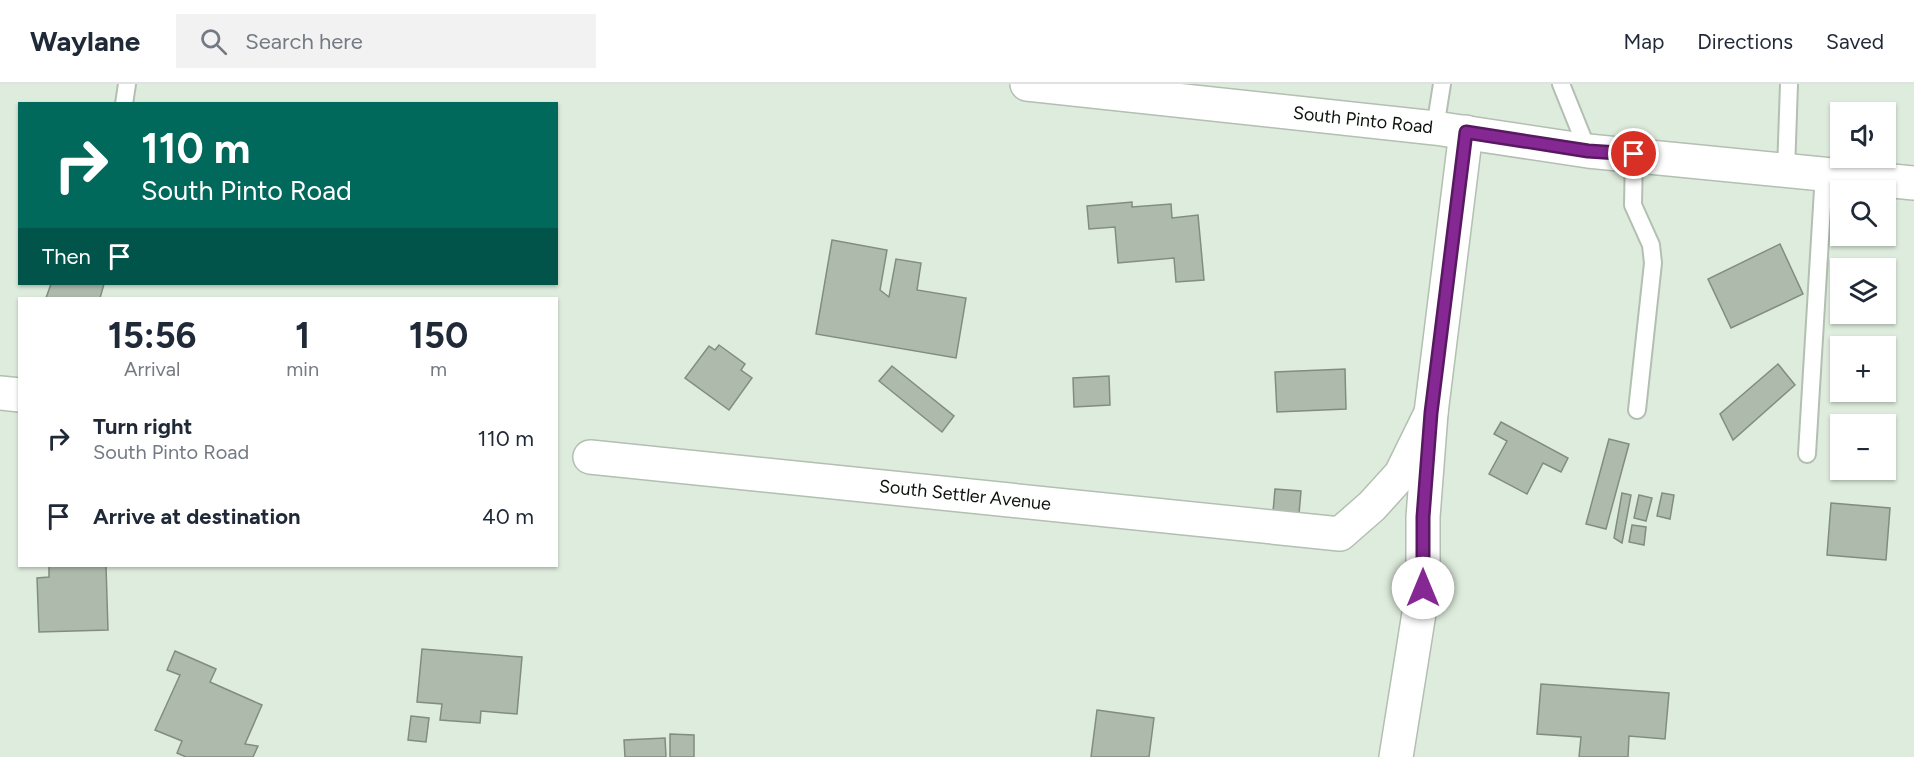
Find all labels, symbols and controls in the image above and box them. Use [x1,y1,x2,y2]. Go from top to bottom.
search box [176,14,596,68]
text: Waylane [30,24,140,58]
icon: search [197,25,230,58]
text: Search here [245,28,363,55]
text: Map [1623,29,1664,54]
text: Directions [1697,29,1793,54]
text: Saved [1826,29,1884,54]
street label: South Pinto Road [1292,102,1434,138]
map controls [1830,102,1896,480]
button: sound [1830,102,1896,168]
text: 110 m [141,123,250,174]
icon: right [42,126,120,204]
pin [1608,128,1659,179]
icon: arrive [1617,137,1650,170]
text: South Pinto Road [141,174,352,207]
button: search [1830,180,1896,246]
icon: arrive [103,240,136,273]
text: Then [42,243,91,270]
button: layers [1830,258,1896,324]
text: 15:56 [108,314,196,357]
text: 1 [295,314,310,357]
text: 150 [409,314,468,357]
button: + [1830,336,1896,402]
text: Arrival [124,357,180,381]
text: min [286,357,319,381]
text: m [430,357,447,381]
text: Turn right [93,413,192,440]
button: − [1830,414,1896,480]
icon: right [42,422,75,455]
text: 110 m [478,425,534,452]
text: South Pinto Road [93,440,249,464]
street label: South Settler Avenue [878,475,1052,515]
icon: arrive [42,500,75,533]
text: Arrive at destination [93,503,301,530]
text: 40 m [482,503,534,530]
position arrow [1391,556,1455,620]

